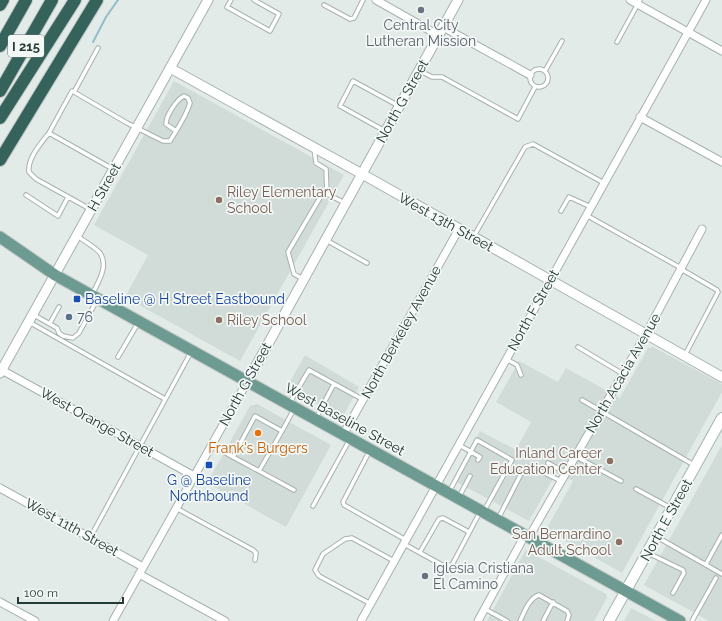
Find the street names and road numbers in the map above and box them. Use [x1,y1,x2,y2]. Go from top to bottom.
road number: I 215 [8,35,44,57]
street label: North G Street [373,56,432,145]
street label: H Street [84,160,124,214]
street label: West 13th Street [396,189,496,255]
street label: North Berkeley Avenue [358,263,444,401]
street label: North F Street [504,266,562,354]
street label: North Acacia Avenue [582,310,664,436]
street label: North G Street [216,339,275,428]
street label: West Baseline Street [282,379,408,459]
street label: West Orange Street [37,384,157,460]
street label: North E Street [637,476,695,564]
street label: West 11th Street [23,495,122,559]

